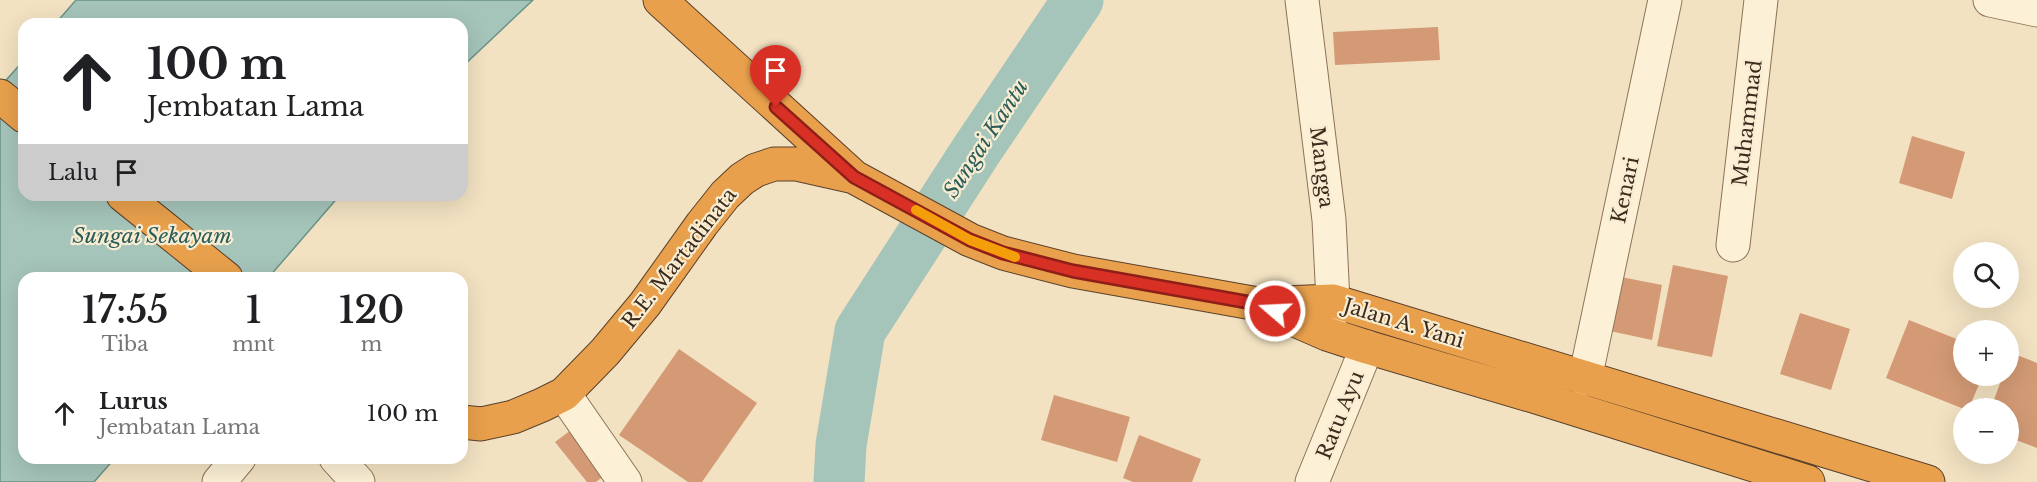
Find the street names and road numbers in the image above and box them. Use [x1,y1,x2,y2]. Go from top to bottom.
street label: Muhammad [1727,58,1767,188]
street label: Mangga [1305,125,1339,210]
street label: Kenari [1606,154,1644,226]
street label: R.E. Martadinata [617,182,742,333]
street label: Jalan A. Yani [1338,292,1467,353]
street label: Ratu Ayu [1311,367,1369,463]

